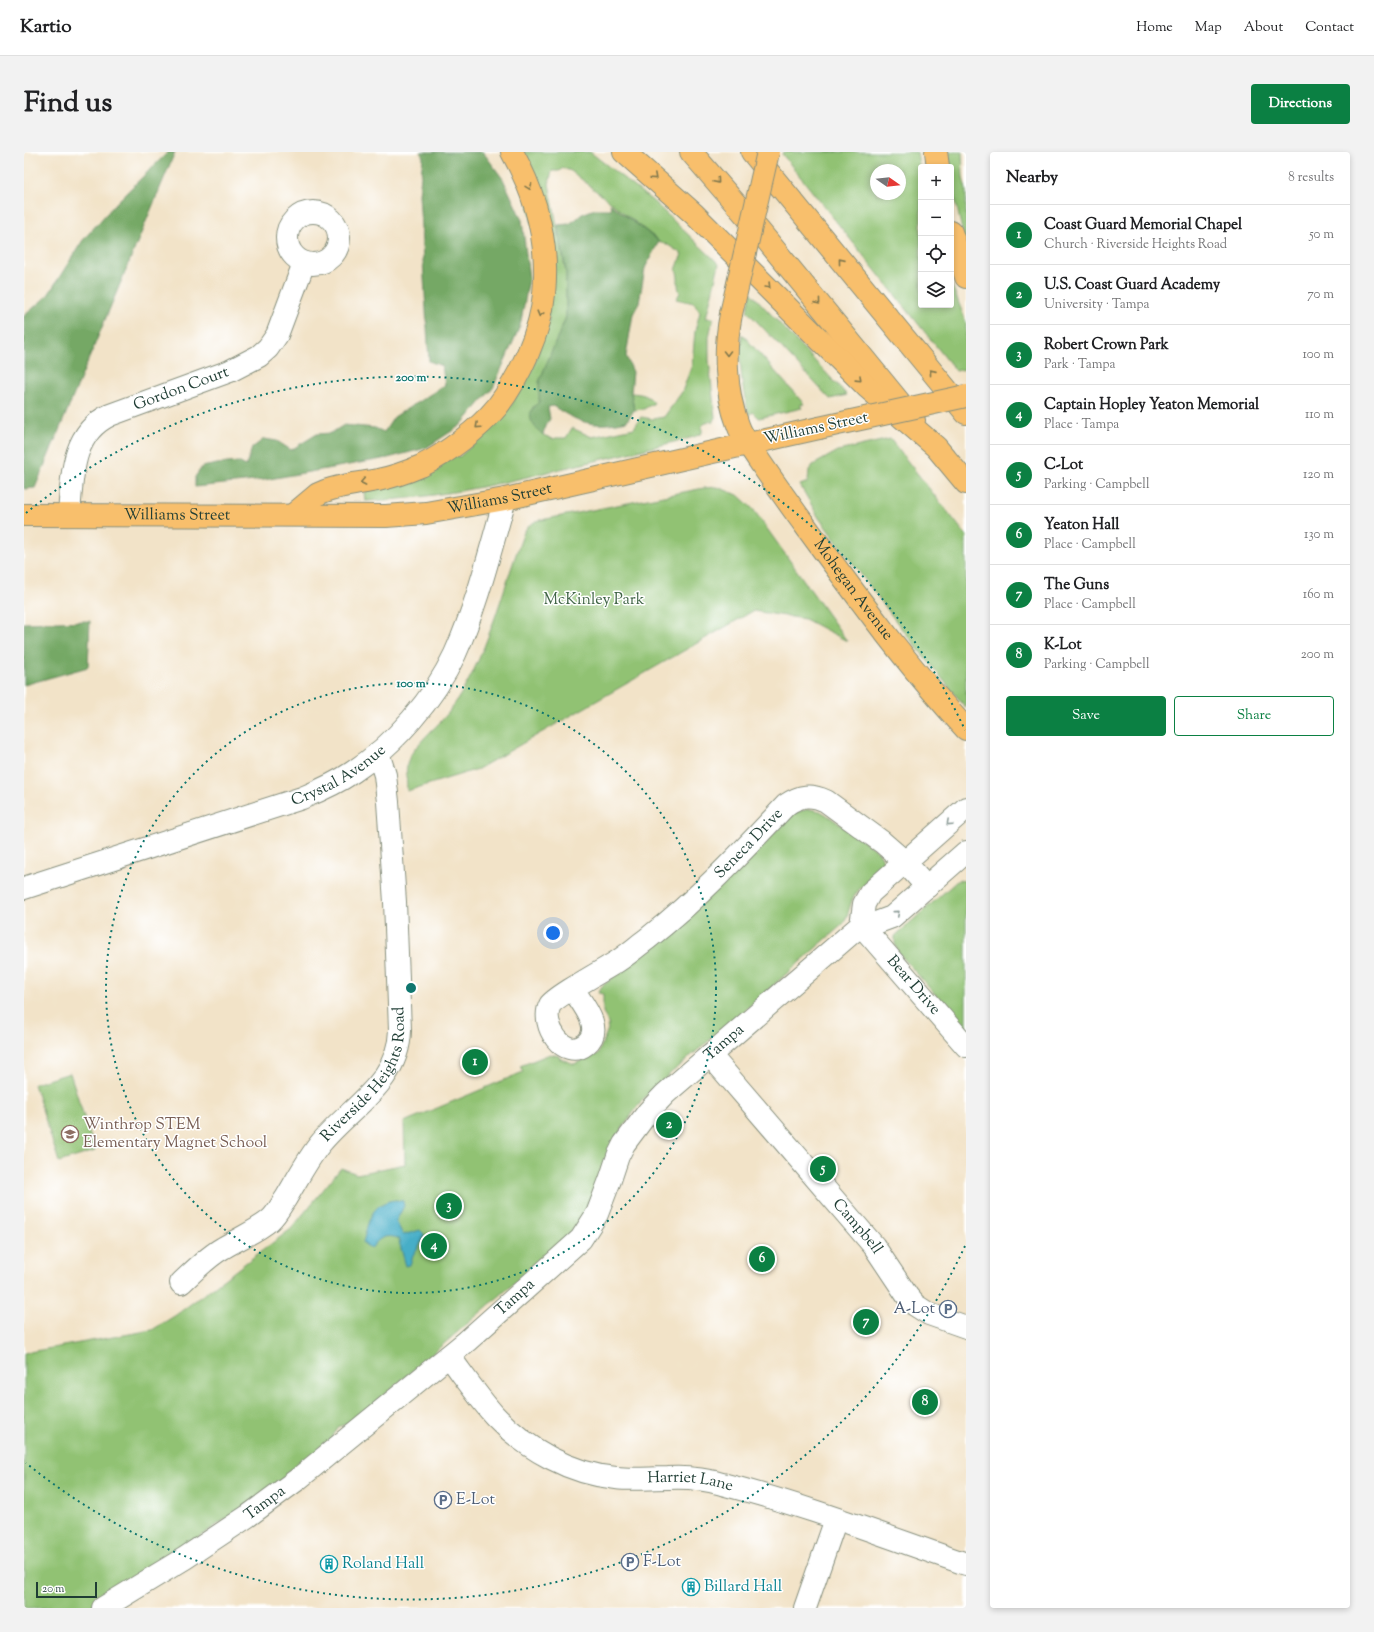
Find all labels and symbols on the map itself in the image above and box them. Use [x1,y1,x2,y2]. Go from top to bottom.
north arrow [870,164,906,200]
one-way arrow [649,173,656,180]
one-way arrow [712,177,719,184]
one-way arrow [524,183,532,190]
one-way arrow [839,258,846,265]
one-way arrow [763,281,771,289]
one-way arrow [813,298,820,305]
one-way arrow [536,311,545,318]
one-way arrow [723,350,731,356]
street label: Gordon Court [130,361,233,417]
text: 200 m [396,369,426,387]
one-way arrow [930,370,937,377]
one-way arrow [854,375,862,382]
street label: Williams Street [762,407,871,451]
one-way arrow [475,421,482,428]
street label: Williams Street [445,477,555,521]
one-way arrow [360,478,366,486]
street label: Williams Street [124,504,231,527]
street label: Mohegan Avenue [807,535,899,646]
park label: McKinley Park [544,589,645,612]
text: 100 m [395,675,426,693]
street label: Crystal Avenue [288,739,391,812]
street label: Seneca Drive [709,803,789,884]
one-way arrow [946,818,954,826]
one-way arrow [892,911,899,918]
your location [543,923,563,943]
street label: Bear Drive [881,950,946,1020]
centre of rings [404,981,418,995]
street label: Riverside Heights Road [315,1006,412,1147]
street label: Tampa [699,1019,750,1067]
pin: 1 [462,1047,488,1077]
pin: 2 [656,1110,682,1140]
place label: Winthrop STEM Elementary Magnet School [83,1114,268,1155]
school or university icon: Winthrop STEM Elementary Magnet School [60,1124,80,1144]
pin: 5 [810,1154,836,1184]
pin: 3 [436,1191,462,1221]
street label: Campbell [827,1194,888,1259]
pin: 4 [421,1231,447,1261]
pin: 6 [749,1244,775,1274]
street label: Tampa [490,1273,541,1322]
place label: A-Lot [894,1298,936,1321]
parking icon: A-Lot [938,1299,958,1319]
pin: 7 [853,1307,879,1337]
pin: 8 [912,1387,938,1417]
street label: Harriet Lane [647,1466,736,1498]
street label: Tampa [240,1480,291,1526]
place label: E-Lot [456,1489,495,1512]
parking icon: E-Lot [433,1490,453,1510]
place label: F-Lot [643,1551,681,1574]
parking icon: F-Lot [620,1552,640,1572]
place label: Roland Hall [342,1553,425,1576]
building icon: Roland Hall [319,1554,339,1574]
place label: Billard Hall [704,1576,783,1599]
building icon: Billard Hall [681,1577,701,1597]
scale bar [36,1580,97,1599]

